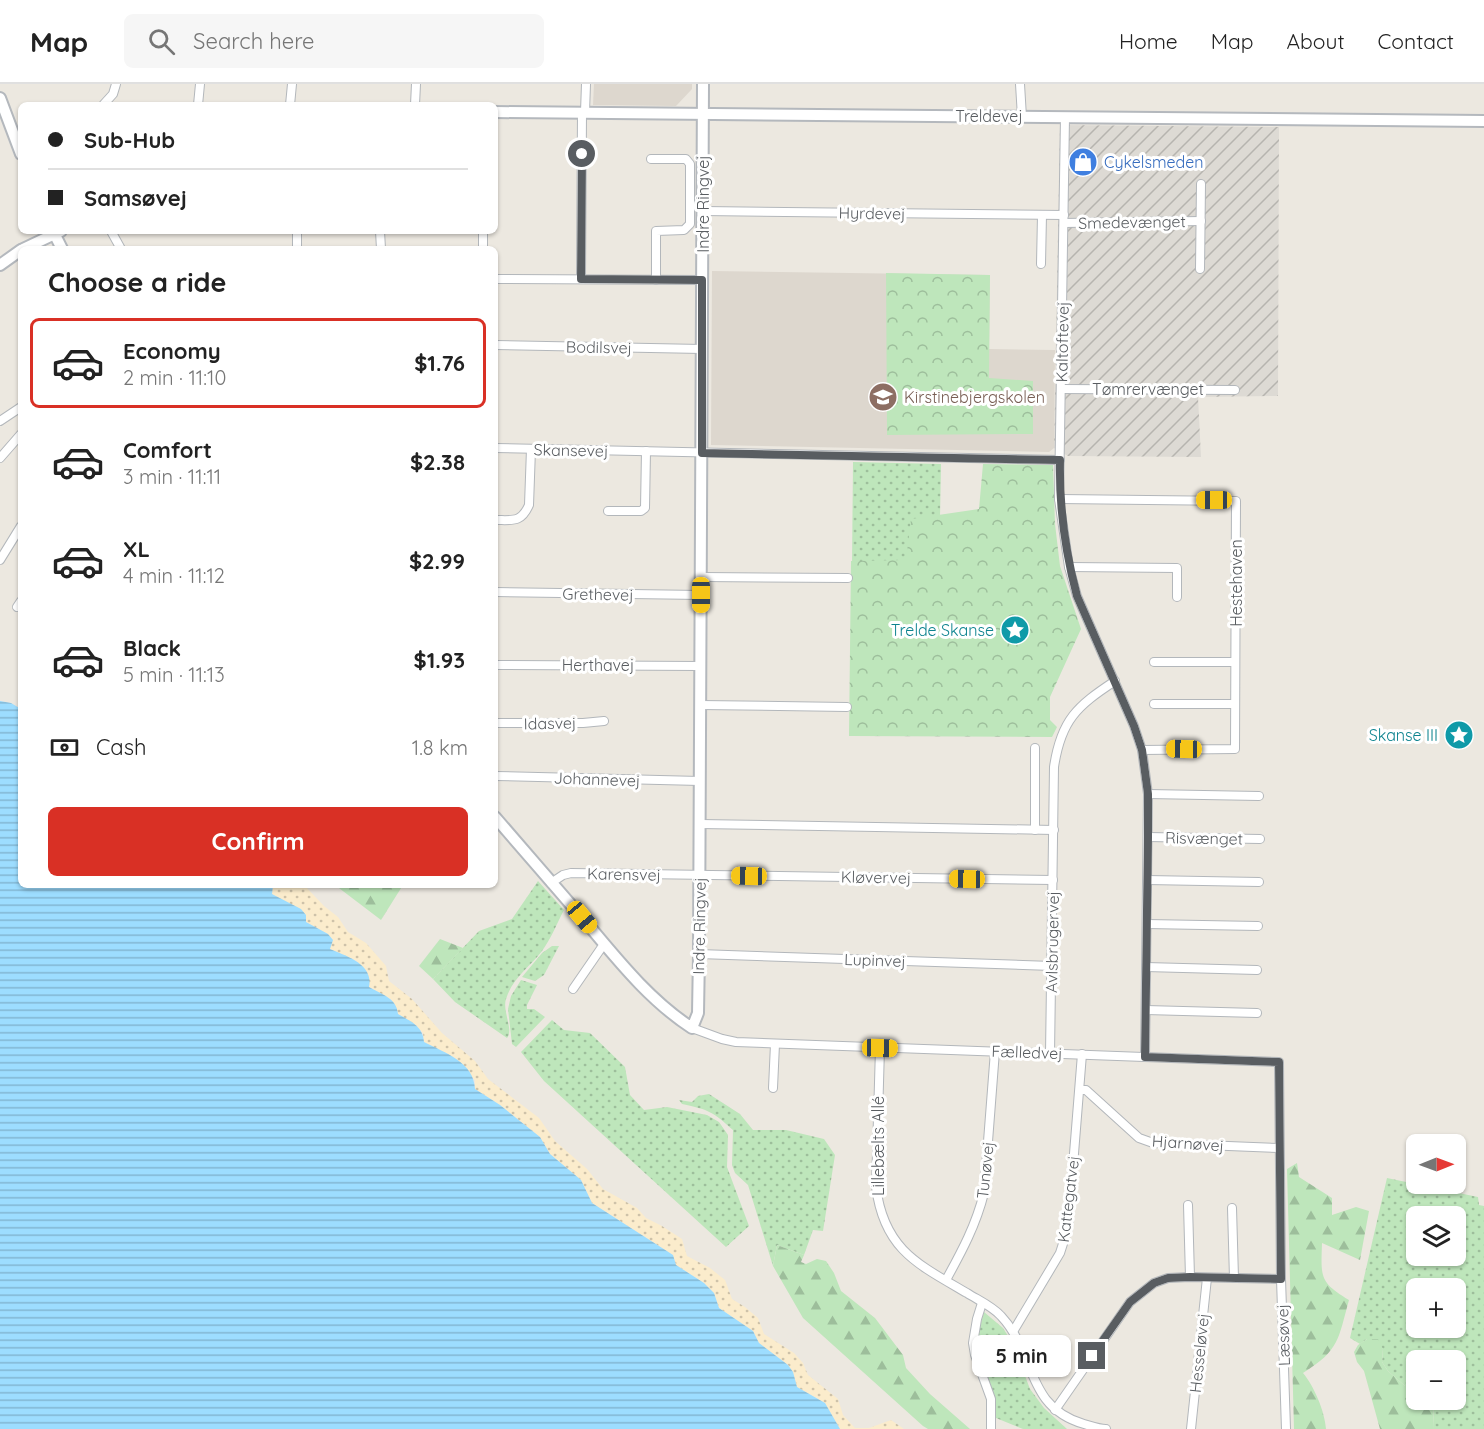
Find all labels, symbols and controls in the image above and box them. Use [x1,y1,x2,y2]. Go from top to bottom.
search box [124,14,544,68]
text: Map [30,24,88,59]
icon: search [145,25,178,58]
text: Search here [193,27,315,55]
text: Home [1119,28,1178,54]
text: Map [1211,28,1254,54]
text: About [1287,28,1345,54]
text: Contact [1378,28,1454,54]
street label: Treldevej [955,106,1023,126]
text: Sub-Hub [84,126,175,154]
route start [568,140,595,167]
shop icon: Cykelsmeden [1067,146,1099,178]
place label: Cykelsmeden [1104,152,1204,172]
street label: Indre Ringvej [693,155,713,253]
text: Samsøvej [84,184,187,212]
street label: Hyrdevej [838,202,906,224]
street label: Smedevænget [1078,211,1186,233]
text: Choose a ride [48,265,226,299]
street label: Kaltoftevej [1051,301,1073,383]
icon: car [51,336,105,390]
street label: Bodilsvej [566,336,632,358]
text: Economy [123,337,221,365]
text: $1.76 [414,349,465,377]
text: 2 min · 11:10 [123,365,226,390]
street label: Tømrervænget [1092,379,1204,399]
school or university icon: Kirstinebjergskolen [867,381,899,413]
place label: Kirstinebjergskolen [904,387,1045,407]
icon: car [51,435,105,489]
text: Comfort [123,436,212,464]
street label: Skansevej [534,439,608,461]
text: $2.38 [410,448,465,476]
text: 3 min · 11:11 [123,464,221,489]
car [1196,491,1232,509]
icon: car [51,534,105,588]
text: XL [123,535,150,563]
street label: Hestehaven [1226,539,1246,627]
text: $2.99 [409,547,465,575]
text: 4 min · 11:12 [123,563,225,588]
car [692,577,710,613]
street label: Grethevej [562,583,634,605]
place icon: Trelde Skanse [999,614,1031,646]
place label: Trelde Skanse [891,620,994,640]
icon: car [51,633,105,687]
text: Black [123,634,181,662]
text: $1.93 [414,646,465,674]
street label: Herthavej [562,655,634,675]
text: 5 min · 11:13 [123,662,225,687]
street label: Idasvej [524,713,576,733]
place icon: Skanse III [1443,719,1475,751]
place label: Skanse III [1369,725,1438,745]
icon: cash [48,731,81,764]
text: Cash [96,733,147,761]
text: 1.8 km [412,735,468,760]
car [1166,740,1202,758]
street label: Johannevej [553,767,641,791]
button: Confirm [48,807,468,876]
street label: Risvænget [1165,827,1243,849]
street label: Karensvej [587,863,661,885]
street label: Kløvervej [841,866,911,888]
car [731,867,767,885]
car [949,870,985,888]
street label: Indre Ringvej [688,877,710,975]
street label: Avlsbrugervej [1041,891,1063,993]
car [564,897,600,937]
street label: Lupinvej [844,949,906,971]
car [862,1039,898,1057]
street label: Fælledvej [991,1041,1063,1063]
street label: Lillebælts Allé [868,1096,888,1196]
street label: Hjarnøvej [1151,1131,1225,1155]
north arrow [1406,1134,1466,1194]
map controls [1406,1134,1466,1410]
street label: Tunøvej [972,1140,998,1200]
street label: Kattegatvej [1053,1155,1083,1243]
button: layers [1406,1206,1466,1266]
button: + [1406,1278,1466,1338]
street label: Læsøvej [1272,1304,1294,1366]
street label: Hesseløvej [1185,1312,1213,1394]
callout: 5 min [972,1335,1071,1377]
route end [1078,1342,1105,1369]
text: 5 min [995,1343,1048,1368]
button: − [1406,1350,1466,1410]

